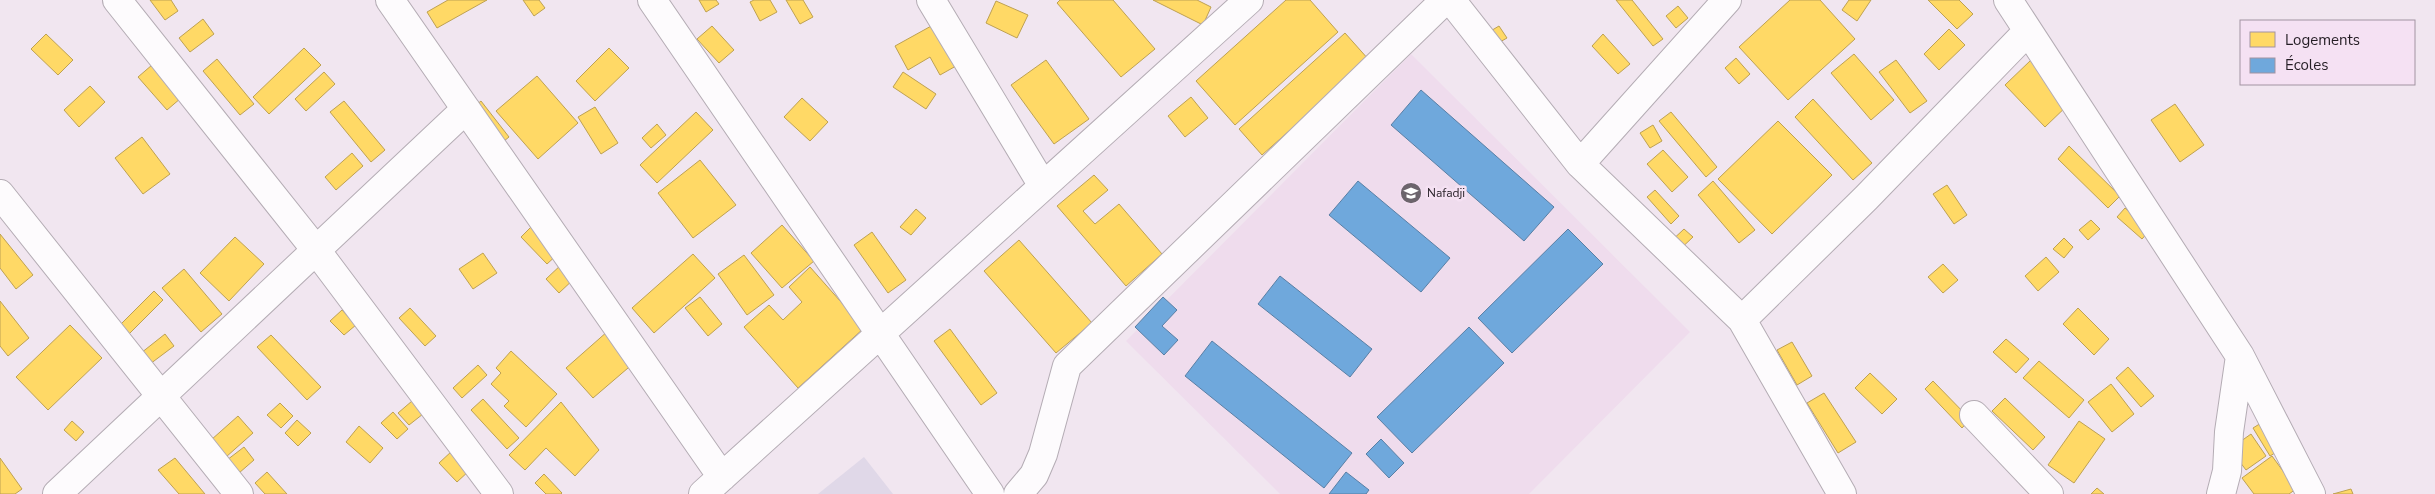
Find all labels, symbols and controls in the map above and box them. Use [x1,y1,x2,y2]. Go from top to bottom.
legend [2240,20,2415,85]
text: Logements [2285,30,2360,50]
text: Écoles [2285,55,2328,75]
school or university icon: Nafadji [1399,181,1423,205]
place label: Nafadji [1427,185,1465,201]

